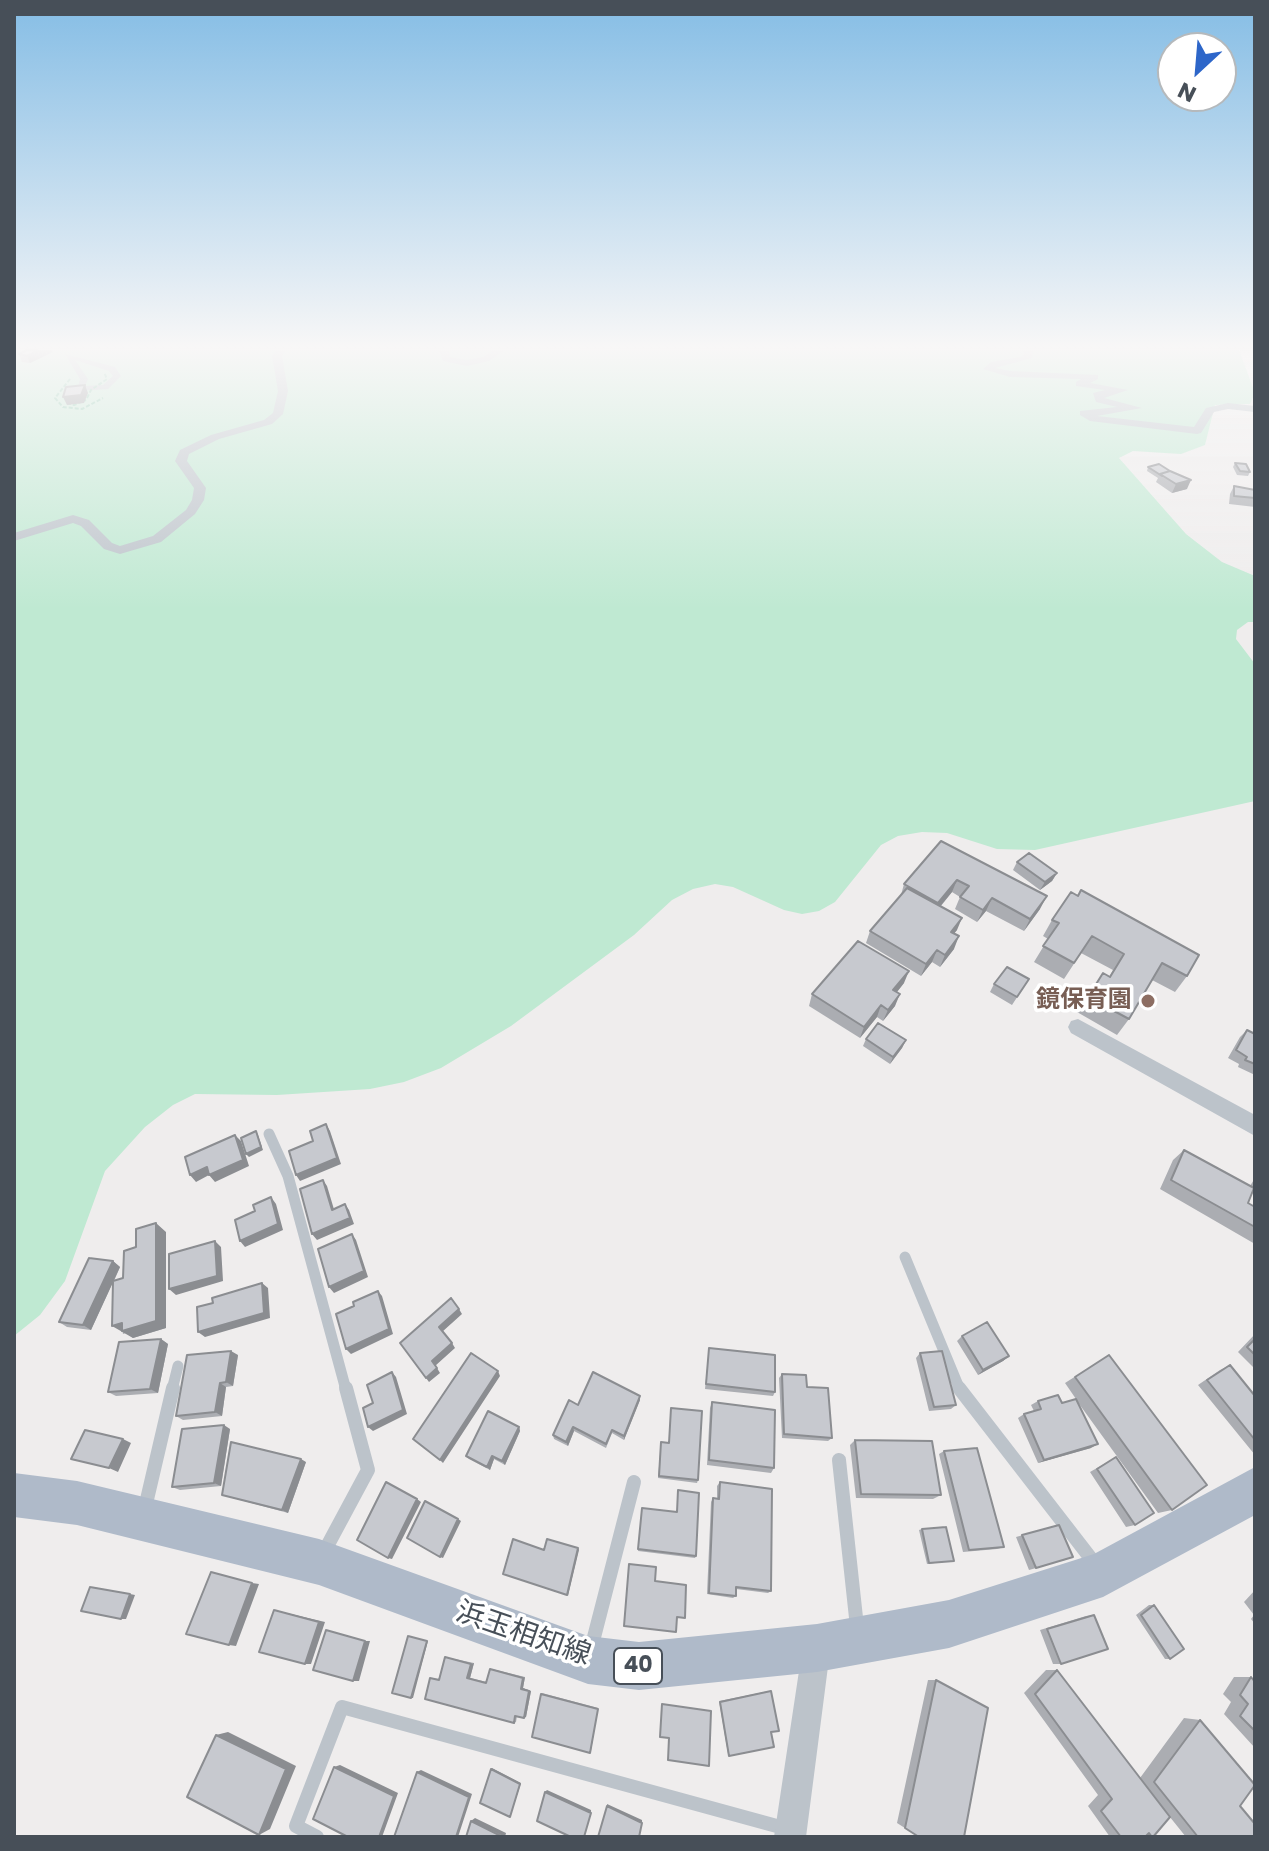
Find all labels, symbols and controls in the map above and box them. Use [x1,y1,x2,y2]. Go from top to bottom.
north arrow [1157,32,1237,112]
text: N [1173,75,1201,110]
place label: 鏡保育園 [1036,987,1132,1015]
marker: 鏡保育園 [1139,992,1157,1010]
street label: 浜玉相知線 [451,1596,595,1674]
road number: 40 [614,1648,662,1684]

